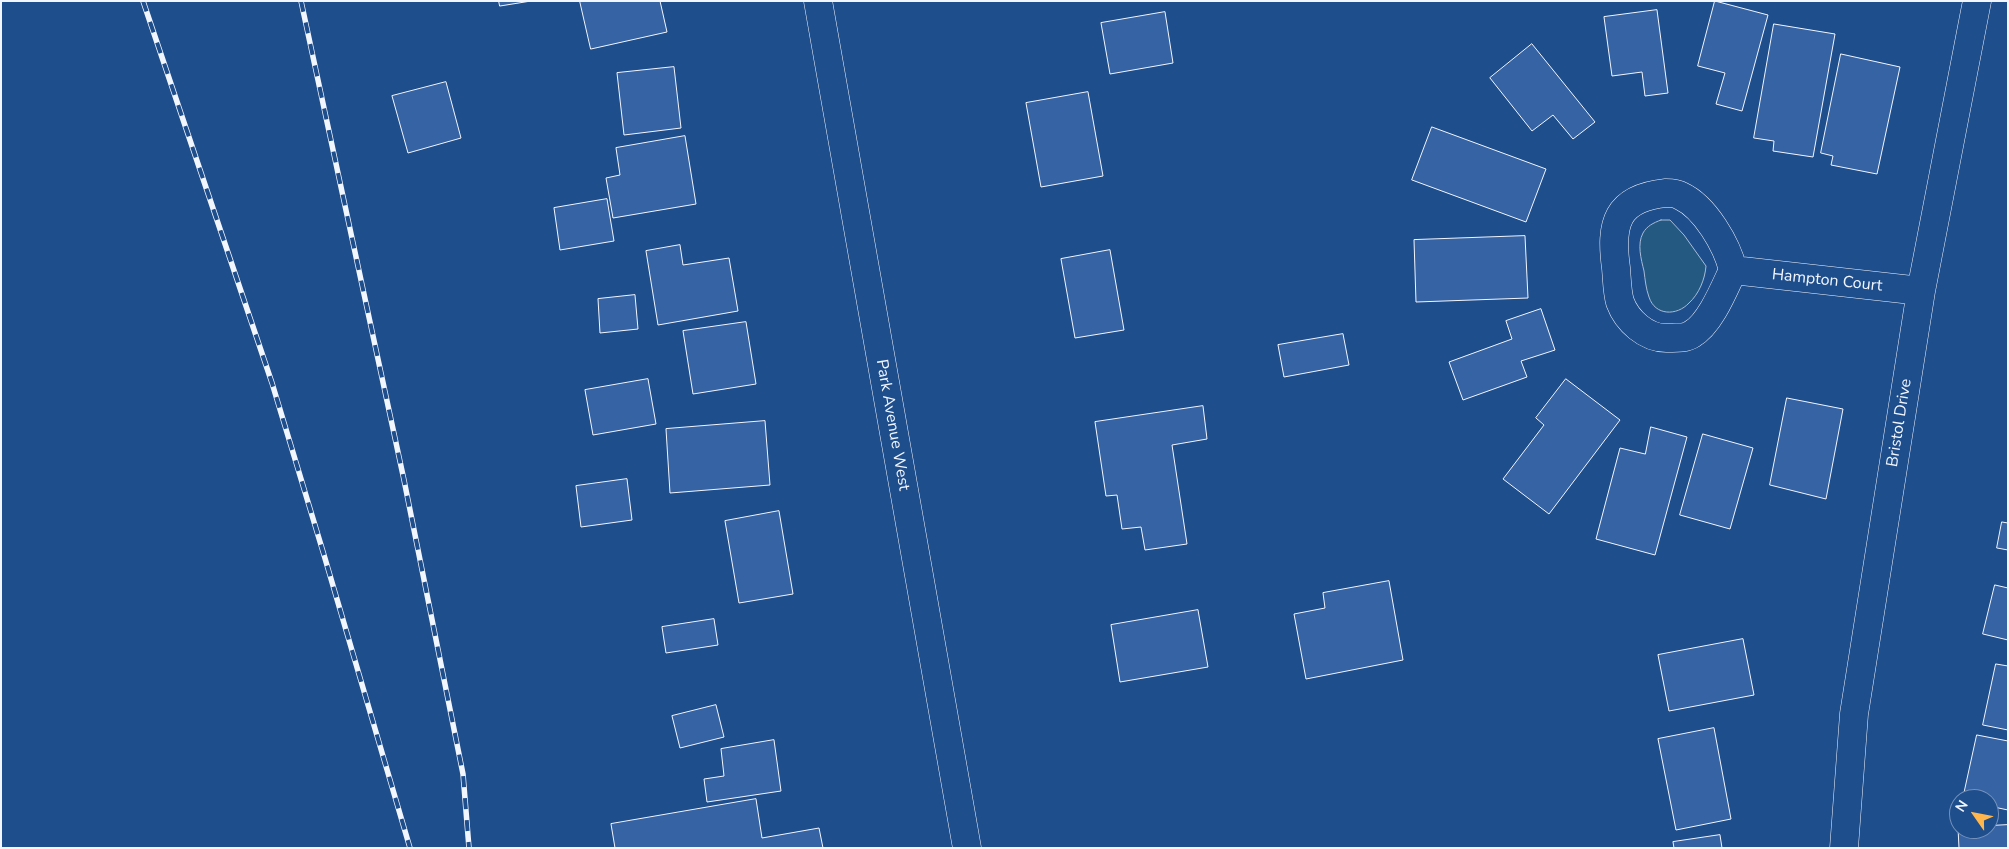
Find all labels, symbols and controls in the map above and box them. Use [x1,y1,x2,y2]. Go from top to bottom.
street label: Hampton Court [1771,266,1883,296]
street label: Park Avenue West [871,358,913,492]
street label: Bristol Drive [1884,378,1916,468]
north arrow [1949,789,1999,839]
text: N [1951,797,1973,816]

